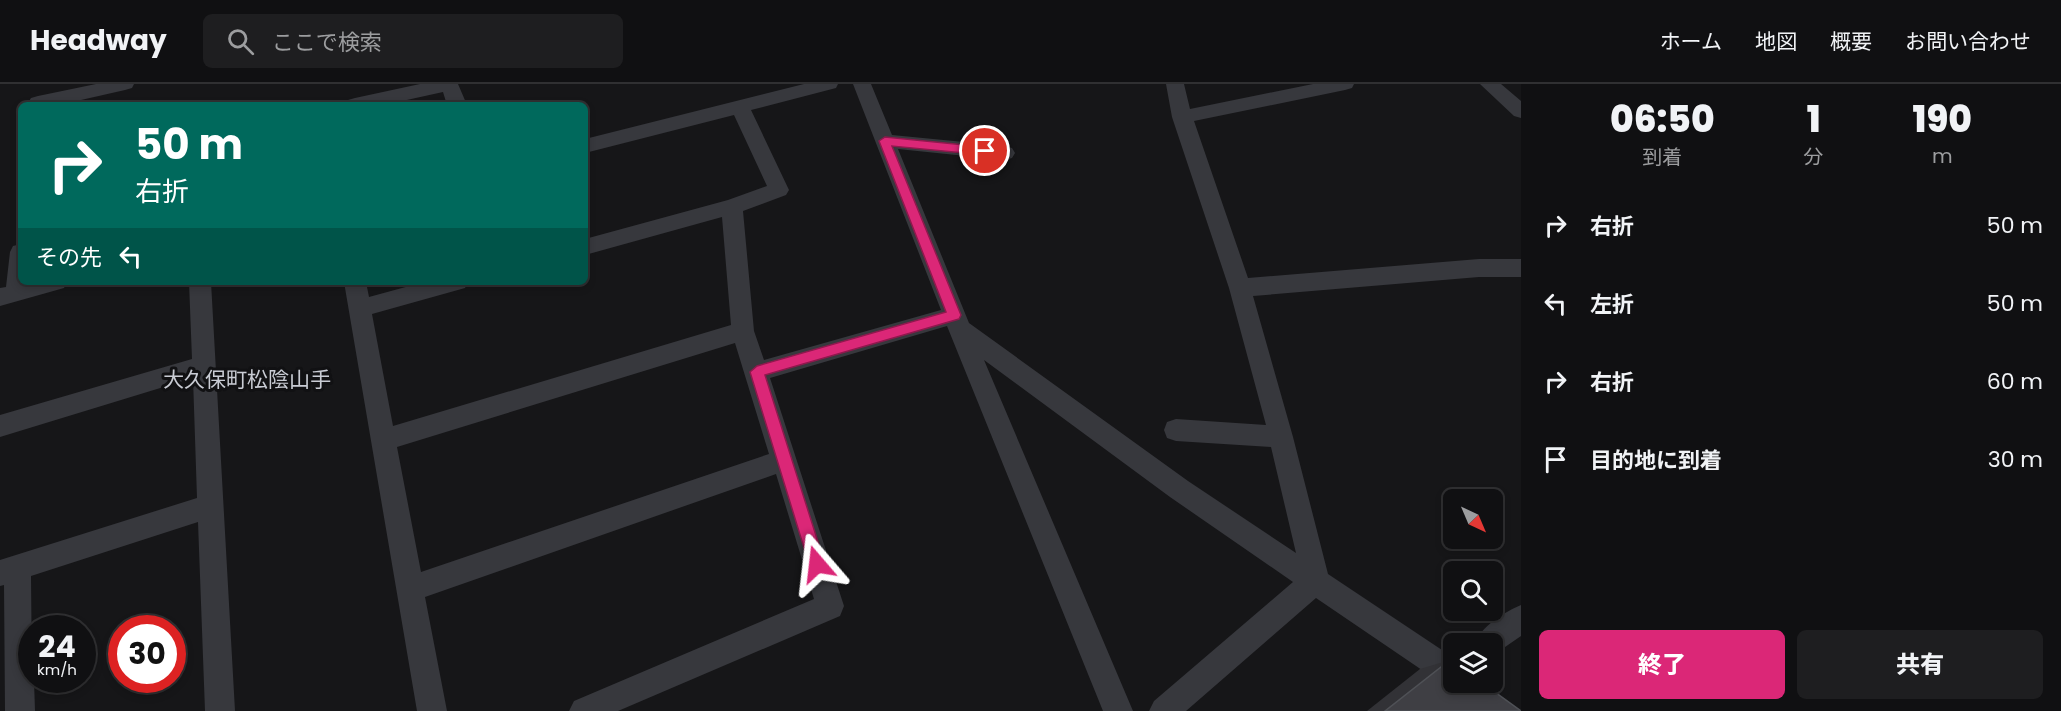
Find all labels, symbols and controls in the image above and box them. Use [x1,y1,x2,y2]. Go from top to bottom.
search box [203,14,623,68]
text: Headway [30,21,167,60]
icon: search [224,25,257,58]
text: ここで検索 [272,27,382,58]
text: ホーム [1660,27,1722,56]
text: 地図 [1755,27,1797,56]
text: 概要 [1830,27,1872,56]
text: お問い合わせ [1905,27,2031,56]
text: 06:50 [1610,94,1715,145]
text: 1 [1807,94,1821,145]
text: 190 [1913,94,1972,145]
text: 50 m [135,115,243,174]
pin [959,125,1010,176]
icon: right [36,126,114,204]
icon: arrive [968,134,1001,167]
text: m [1932,142,1953,170]
text: 到着 [1642,143,1682,171]
text: 分 [1804,143,1824,171]
text: 右折 [135,173,189,210]
icon: right [1539,209,1572,242]
text: 50 m [1987,210,2043,241]
text: 右折 [1590,211,1634,242]
icon: left [114,240,147,273]
text: その先 [36,242,102,273]
icon: left [1539,287,1572,320]
text: 50 m [1987,288,2043,319]
text: 左折 [1590,289,1634,320]
district label: 大久保町松陰山手 [163,365,331,394]
icon: right [1539,365,1572,398]
text: 60 m [1987,366,2043,397]
text: 右折 [1590,367,1634,398]
icon: arrive [1539,443,1572,476]
text: 30 m [1988,444,2043,475]
text: 目的地に到着 [1590,445,1722,476]
north arrow [1443,489,1503,549]
map controls [1443,489,1503,693]
position arrow [785,532,849,596]
button: search [1443,561,1503,621]
speed limit sign: 30 [108,615,186,693]
text: 24 [38,625,76,668]
button: 終了 [1539,630,1785,699]
button: 共有 [1797,630,2043,699]
button: layers [1443,633,1503,693]
text: km/h [37,659,77,680]

